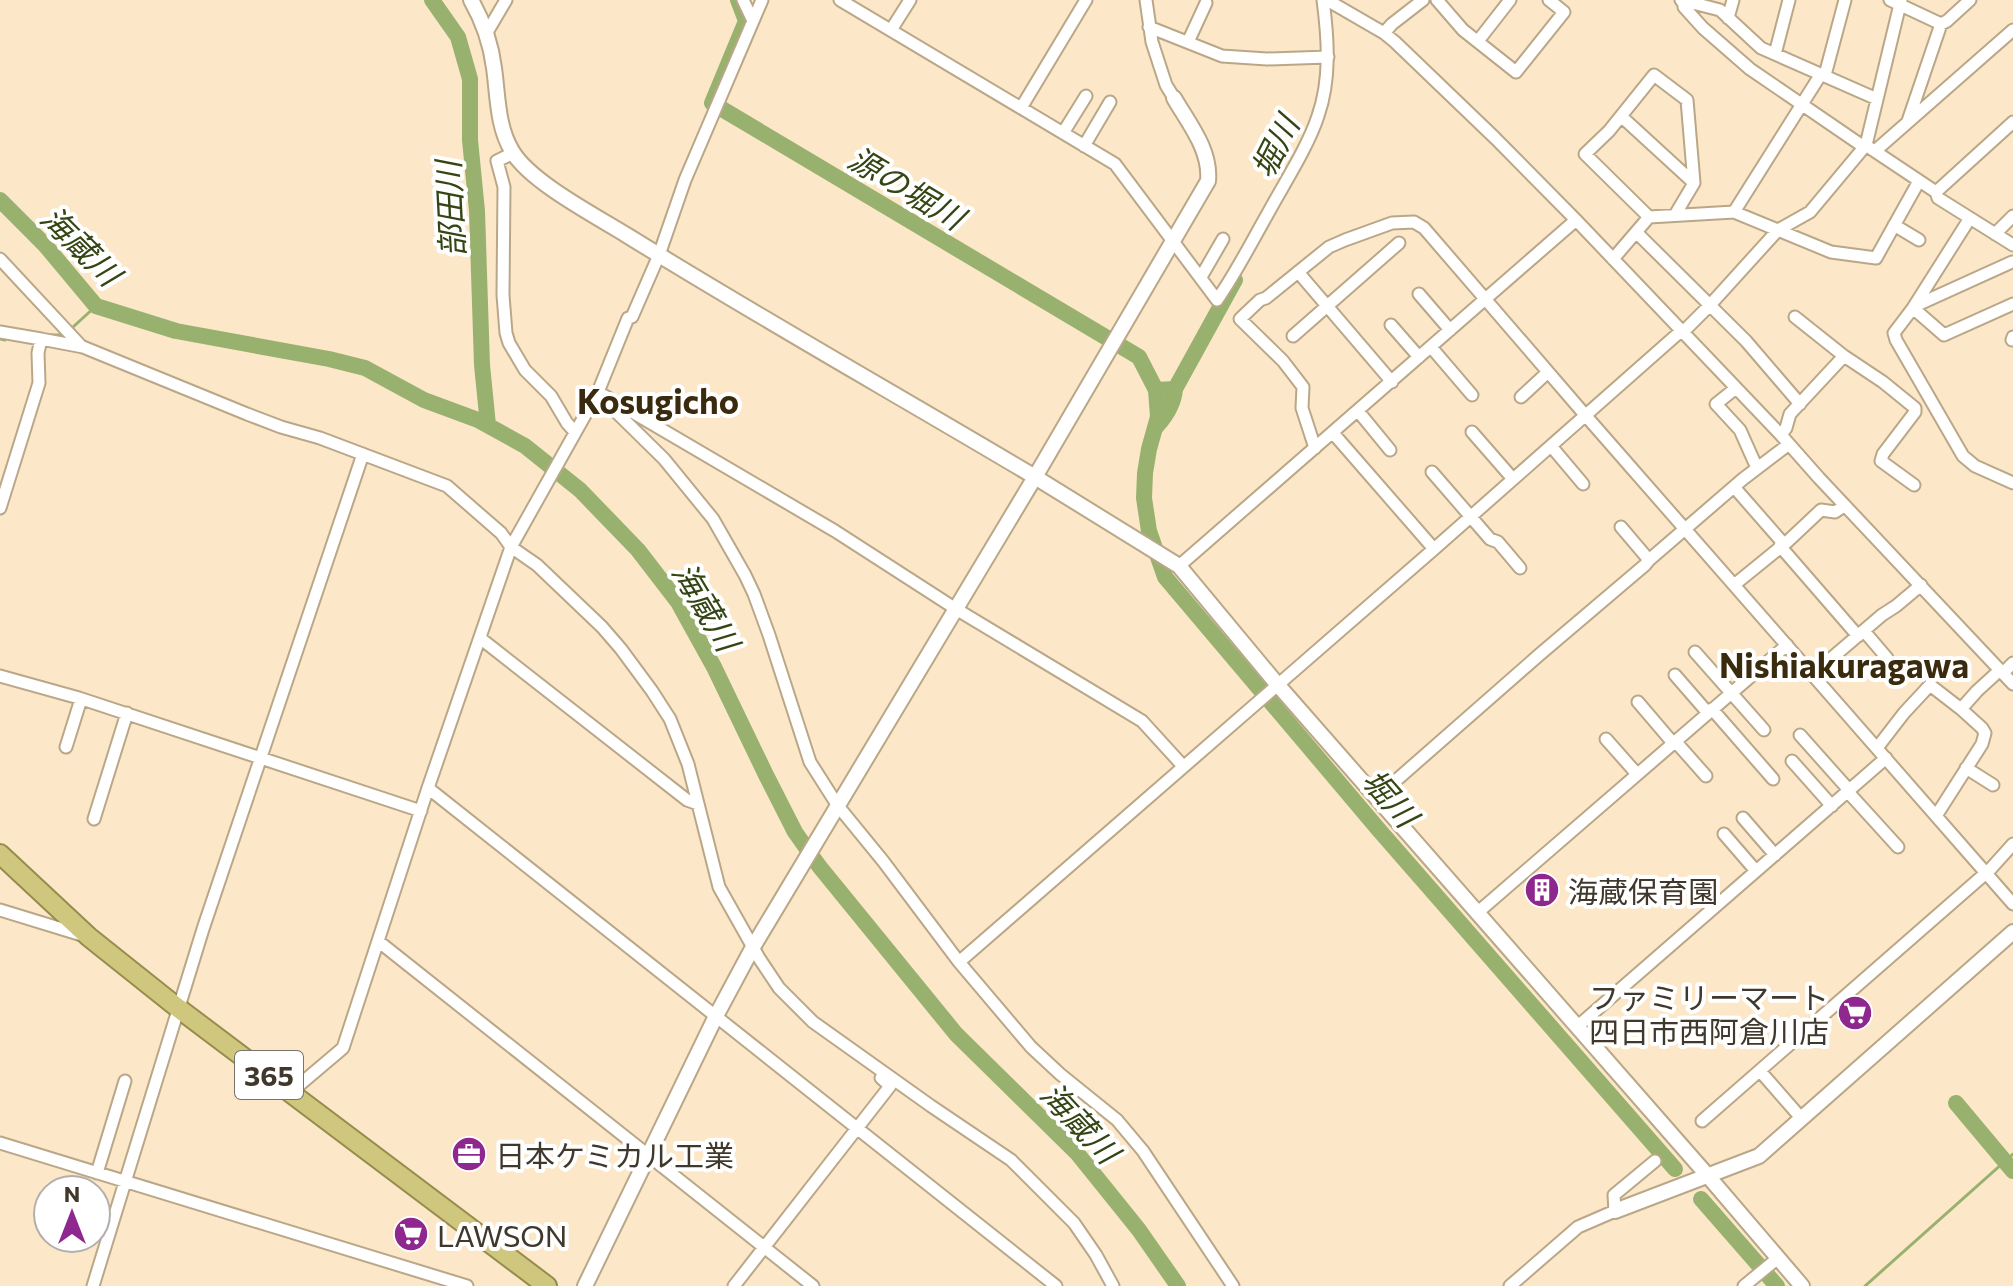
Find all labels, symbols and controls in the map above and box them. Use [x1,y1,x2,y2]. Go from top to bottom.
water label: 堀川 [1242,106,1308,184]
water label: 源の堀川 [842,137,975,239]
water label: 部田川 [426,157,471,258]
water label: 海蔵川 [34,197,132,295]
district label: Kosugicho [577,379,739,421]
water label: 海蔵川 [665,555,750,660]
district label: Nishiakuragawa [1719,643,1969,685]
water label: 堀川 [1355,760,1429,837]
building icon: 海蔵保育園 [1523,871,1561,909]
place label: 海蔵保育園 [1568,872,1718,909]
place label: ファミリーマート 四日市西阿倉川店 [1589,978,1829,1049]
supermarket icon: ファミリーマート 四日市西阿倉川店 [1836,994,1874,1032]
road number: 365 [235,1051,303,1099]
water label: 海蔵川 [1034,1073,1130,1173]
office icon: 日本ケミカル工業 [450,1135,488,1173]
place label: 日本ケミカル工業 [495,1136,734,1173]
north arrow [32,1174,112,1254]
text: N [64,1180,80,1207]
supermarket icon: LAWSON [392,1215,430,1253]
place label: LAWSON [437,1216,567,1253]

